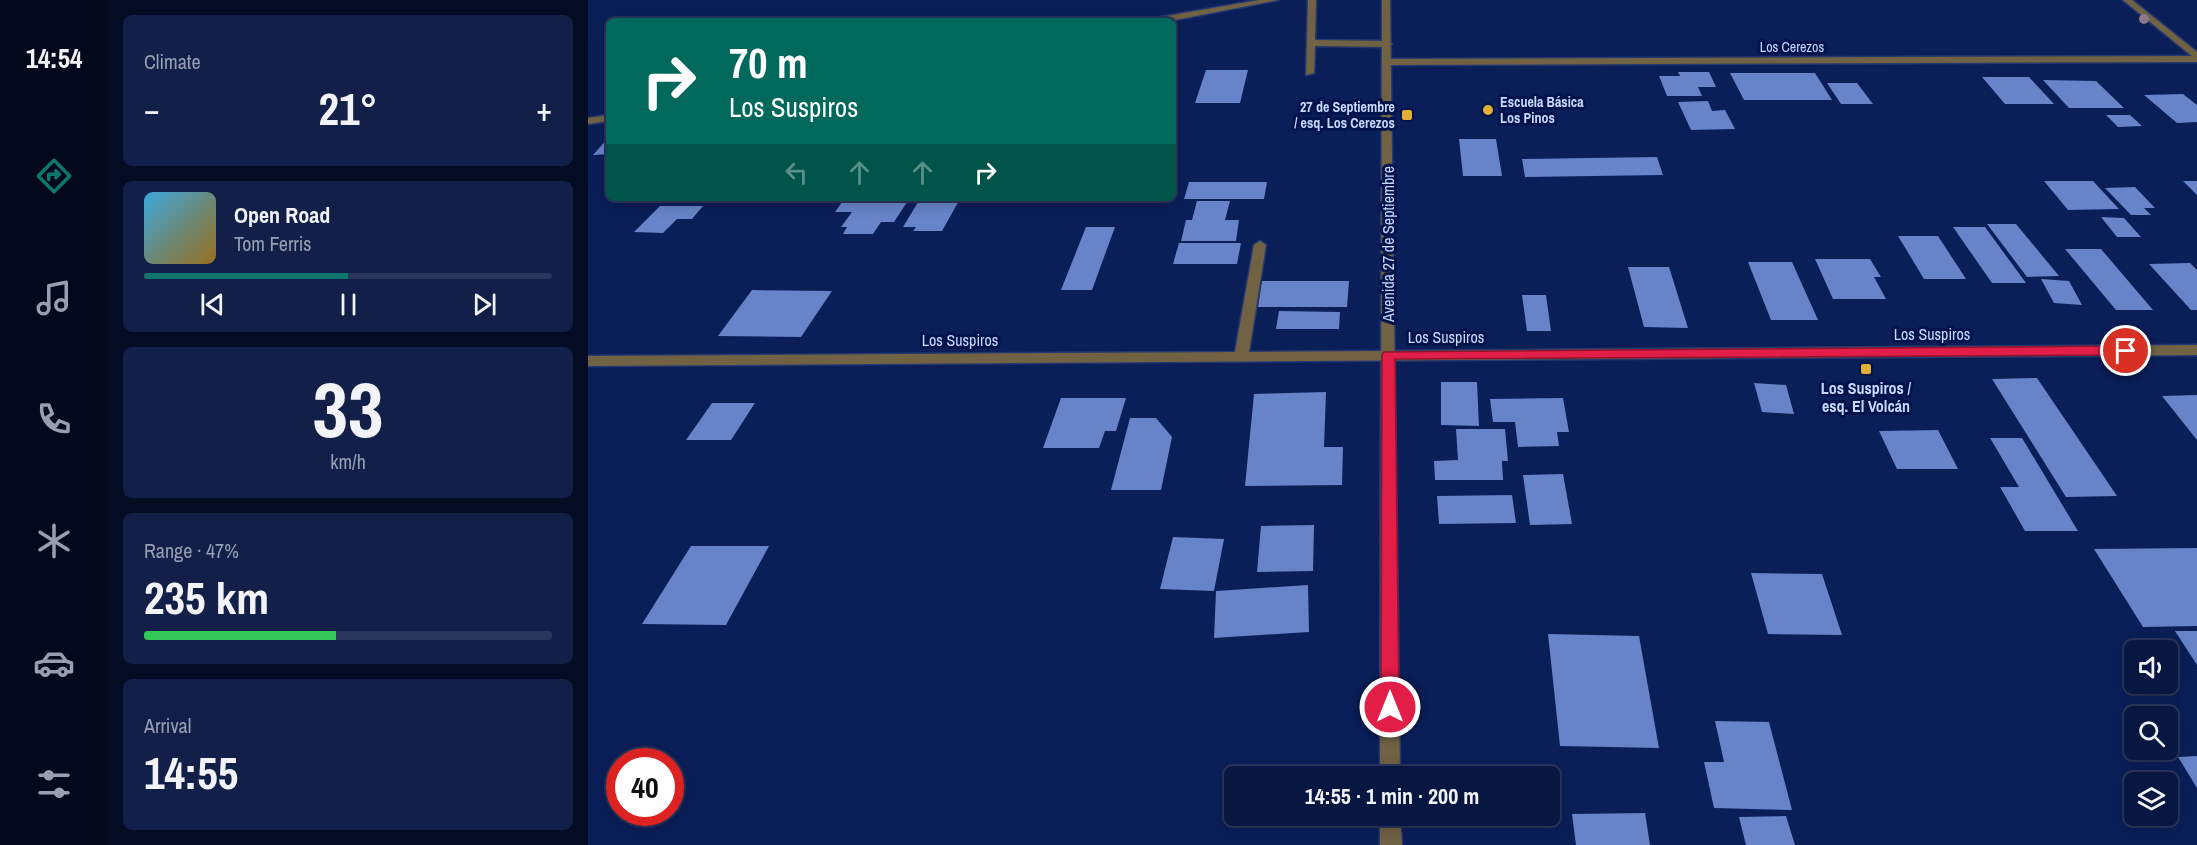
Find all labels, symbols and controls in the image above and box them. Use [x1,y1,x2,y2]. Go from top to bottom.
text: 70 m [729,35,808,91]
street label: Los Cerezos [1760,38,1824,56]
text: 14:54 [26,40,82,76]
icon: right [630,42,708,120]
text: Climate [144,48,201,75]
text: 21° [318,78,378,139]
text: − [144,87,160,131]
text: + [536,87,552,131]
text: Los Suspiros [729,89,858,125]
place label: Escuela Básica Los Pinos [1500,93,1584,127]
place label: 27 de Septiembre / esq. Los Cerezos [1294,98,1395,132]
marker: Escuela Básica Los Pinos [1481,103,1495,117]
marker: 27 de Septiembre / esq. Los Cerezos [1400,108,1414,122]
icon: directions [33,155,75,197]
icon: left [780,156,813,189]
icon: ahead [843,156,876,189]
icon: ahead [906,156,939,189]
icon: right [969,156,1002,189]
street label: Avenida 27 de Septiembre [1377,166,1399,323]
text: Open Road [234,200,330,230]
text: Tom Ferris [234,230,312,257]
icon: music [33,277,75,319]
icon: previous [196,288,229,321]
icon: pause [332,288,365,321]
icon: next [468,288,501,321]
street label: Los Suspiros [1894,323,1970,345]
pin [2100,325,2151,376]
street label: Los Suspiros [1408,326,1484,348]
street label: Los Suspiros [922,329,998,351]
icon: arrive [2109,334,2142,367]
text: 33 [312,356,384,461]
marker: Los Suspiros / esq. El Volcán [1859,362,1873,376]
place label: Los Suspiros / esq. El Volcán [1821,377,1912,417]
icon: phone [33,398,75,440]
text: km/h [330,448,366,475]
icon: climate [33,520,75,562]
text: Range · 47% [144,537,239,564]
text: 235 km [144,567,269,628]
map controls [2124,640,2178,826]
button: sound [2124,640,2178,694]
icon: car [33,642,75,684]
position arrow [1358,675,1422,739]
button: search [2124,706,2178,760]
text: Arrival [144,712,191,739]
text: 14:55 [144,742,238,803]
speed limit sign: 40 [606,748,684,826]
icon: filters [33,763,75,805]
button: layers [2124,772,2178,826]
text: 14:55 · 1 min · 200 m [1305,781,1479,811]

